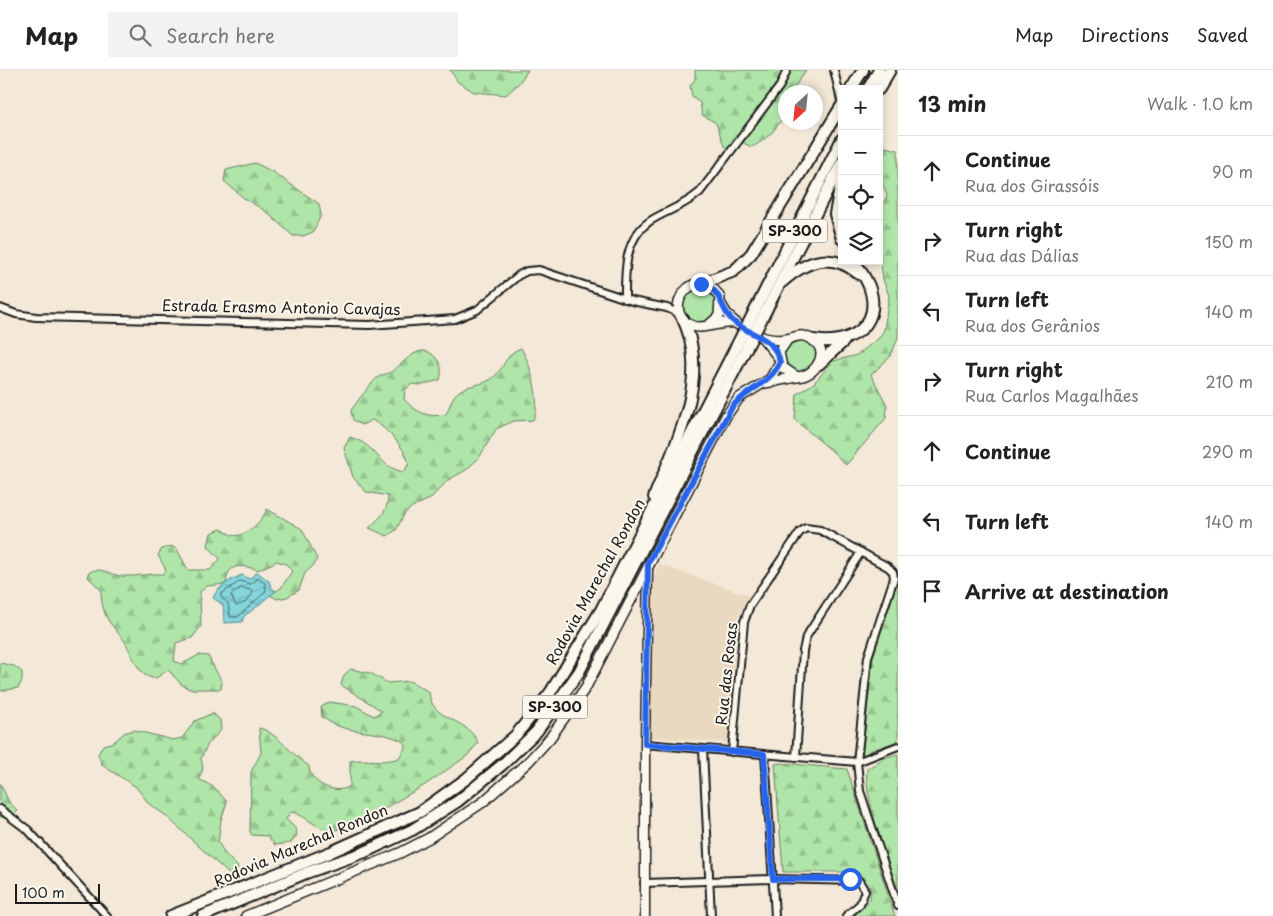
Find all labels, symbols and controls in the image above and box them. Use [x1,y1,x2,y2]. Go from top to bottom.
search box [108,12,458,57]
text: Map [25,17,78,53]
icon: search [126,21,154,49]
text: Search here [166,21,275,49]
text: Map [1015,21,1053,48]
text: Directions [1081,21,1169,48]
text: Saved [1197,21,1248,48]
north arrow [778,85,823,130]
map controls [838,85,883,265]
button: + [838,85,883,130]
text: 13 min [918,87,986,119]
text: Walk · 1.0 km [1147,91,1253,115]
button: − [838,130,883,175]
text: Continue [965,145,1051,173]
icon: ahead [918,157,946,185]
text: 90 m [1212,159,1253,183]
text: Rua dos Girassóis [965,173,1099,197]
button: locate [838,175,883,220]
text: Turn right [965,215,1063,243]
road number: SP-300 [762,220,828,242]
button: layers [838,220,883,265]
icon: right [918,227,946,255]
text: 150 m [1205,229,1253,253]
text: Rua das Dálias [965,243,1079,267]
route end [690,273,713,296]
text: Turn left [965,285,1049,313]
street label: Estrada Erasmo Antonio Cavajas [162,293,401,320]
icon: left [918,297,946,325]
text: 140 m [1205,299,1253,323]
text: Rua dos Gerânios [965,313,1100,337]
text: Turn right [965,355,1063,383]
icon: right [918,367,946,395]
text: 210 m [1205,369,1253,393]
text: Rua Carlos Magalhães [965,383,1139,407]
icon: ahead [918,437,946,465]
text: Continue [965,437,1051,465]
text: 290 m [1202,439,1253,463]
street label: Rodovia Marechal Rondon [539,494,650,669]
icon: left [918,507,946,535]
text: Turn left [965,507,1049,535]
text: 140 m [1205,509,1253,533]
icon: arrive [918,577,946,605]
text: Arrive at destination [965,577,1169,605]
street label: Rua das Rosas [709,621,742,726]
road number: SP-300 [522,696,588,719]
street label: Rodovia Marechal Rondon [210,797,391,892]
route start [839,868,862,891]
scale bar [15,881,100,904]
text: 100 m [22,882,65,903]

